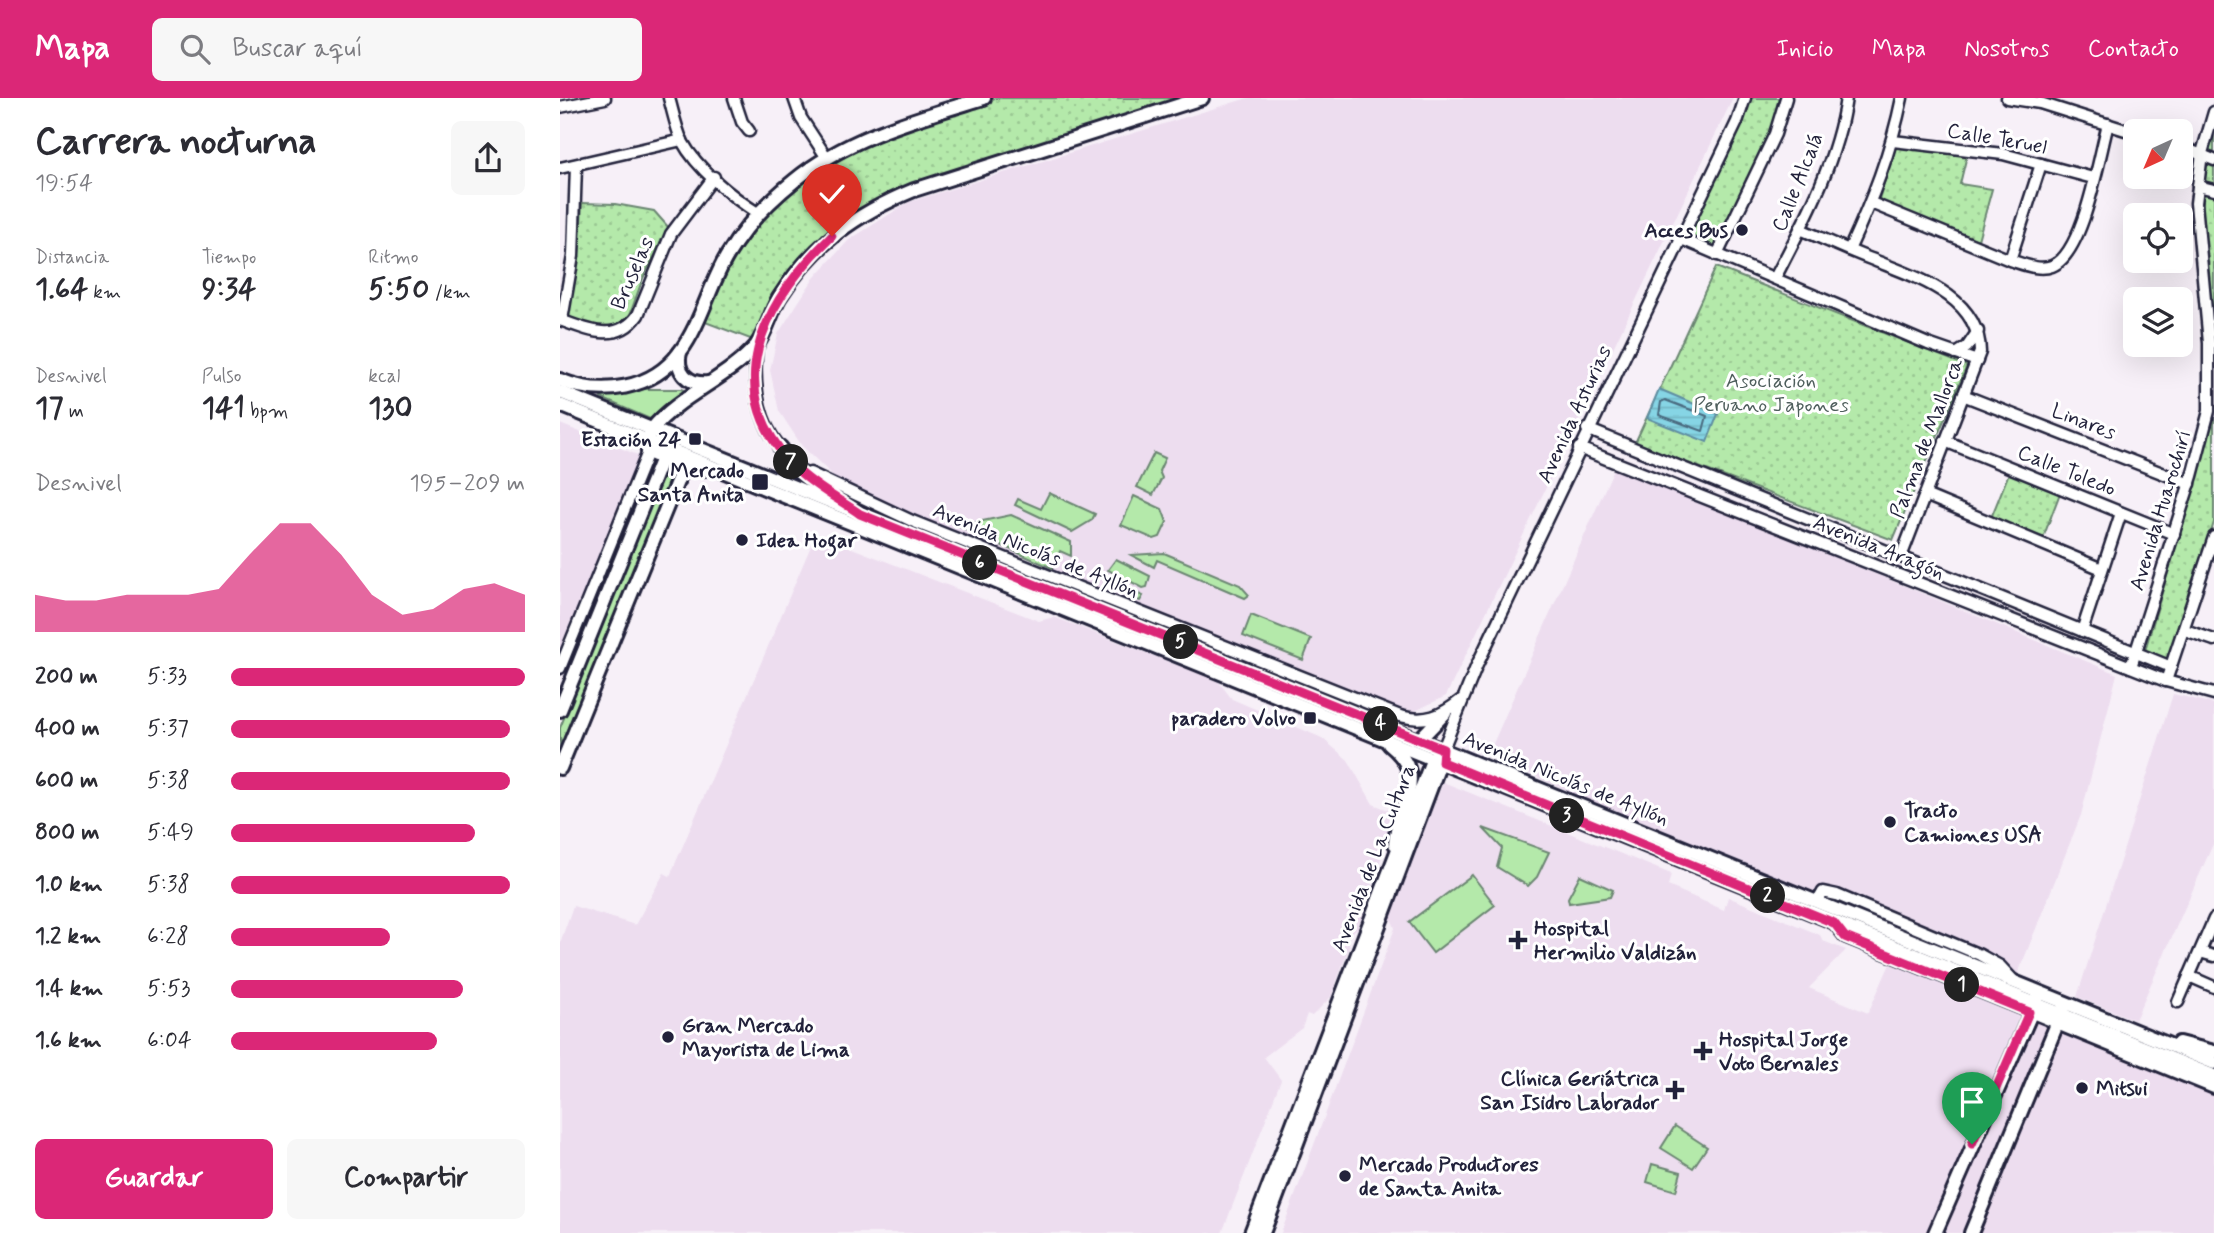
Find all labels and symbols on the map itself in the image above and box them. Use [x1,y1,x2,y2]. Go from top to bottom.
street label: Calle Teruel [1945,116,2049,162]
north arrow [2123,119,2193,189]
street label: Calle Alcalá [1765,129,1830,236]
pin [802,164,862,236]
place label: Acces Bus [1644,217,1729,245]
marker: Acces Bus [1734,222,1750,238]
street label: Bruselas [605,233,661,314]
street label: Avenida Asturias [1531,341,1619,488]
street label: Palma de Mallorca [1883,354,1971,523]
park label: Asociación Peruano Japones [1693,367,1849,419]
street label: Linares [2047,397,2120,447]
place label: Estación 24 [581,426,681,454]
street label: Avenida Huarochirí [2123,427,2199,594]
marker: Estación 24 [687,431,703,447]
street label: Calle Toledo [2013,439,2120,503]
pin: 7 [774,444,808,480]
place label: Mercado Santa Anita [638,457,744,509]
marker: Mercado Santa Anita [750,472,770,492]
street label: Avenida Nicolás de Ayllón [928,497,1143,605]
street label: Avenida Aragón [1808,509,1949,589]
place label: Idea Hogar [756,527,858,557]
marker: Idea Hogar [734,532,750,548]
pin: 6 [962,546,998,580]
pin: 5 [1164,624,1198,660]
place label: paradero Volvo [1171,705,1296,733]
pin: 4 [1364,706,1398,742]
marker: paradero Volvo [1302,710,1318,726]
street label: Avenida Nicolás de Ayllón [1458,725,1673,833]
street label: Avenida de La Cultura [1325,760,1423,956]
place label: Tracto Camiones USA [1904,797,2042,849]
pin: 3 [1550,798,1584,834]
marker: Tracto Camiones USA [1882,814,1898,830]
pin: 2 [1750,878,1786,914]
place label: Hospital Hermilio Valdizán [1534,915,1697,967]
marker: Hospital Hermilio Valdizán [1508,930,1528,950]
pin: 1 [1944,968,1980,1002]
place label: Gran Mercado Mayorista de Lima [682,1012,850,1064]
place label: Hospital Jorge Voto Bernales [1719,1026,1848,1078]
marker: Gran Mercado Mayorista de Lima [660,1029,676,1045]
marker: Hospital Jorge Voto Bernales [1693,1041,1713,1061]
place label: Clínica Geriátrica San Isidro Labrador [1480,1065,1660,1117]
pin [1942,1072,2002,1144]
place label: Mitsui [2096,1075,2148,1103]
marker: Clínica Geriátrica San Isidro Labrador [1665,1080,1685,1100]
marker: Mitsui [2074,1080,2090,1096]
place label: Mercado Productores de Santa Anita [1359,1151,1539,1203]
marker: Mercado Productores de Santa Anita [1337,1168,1353,1184]

